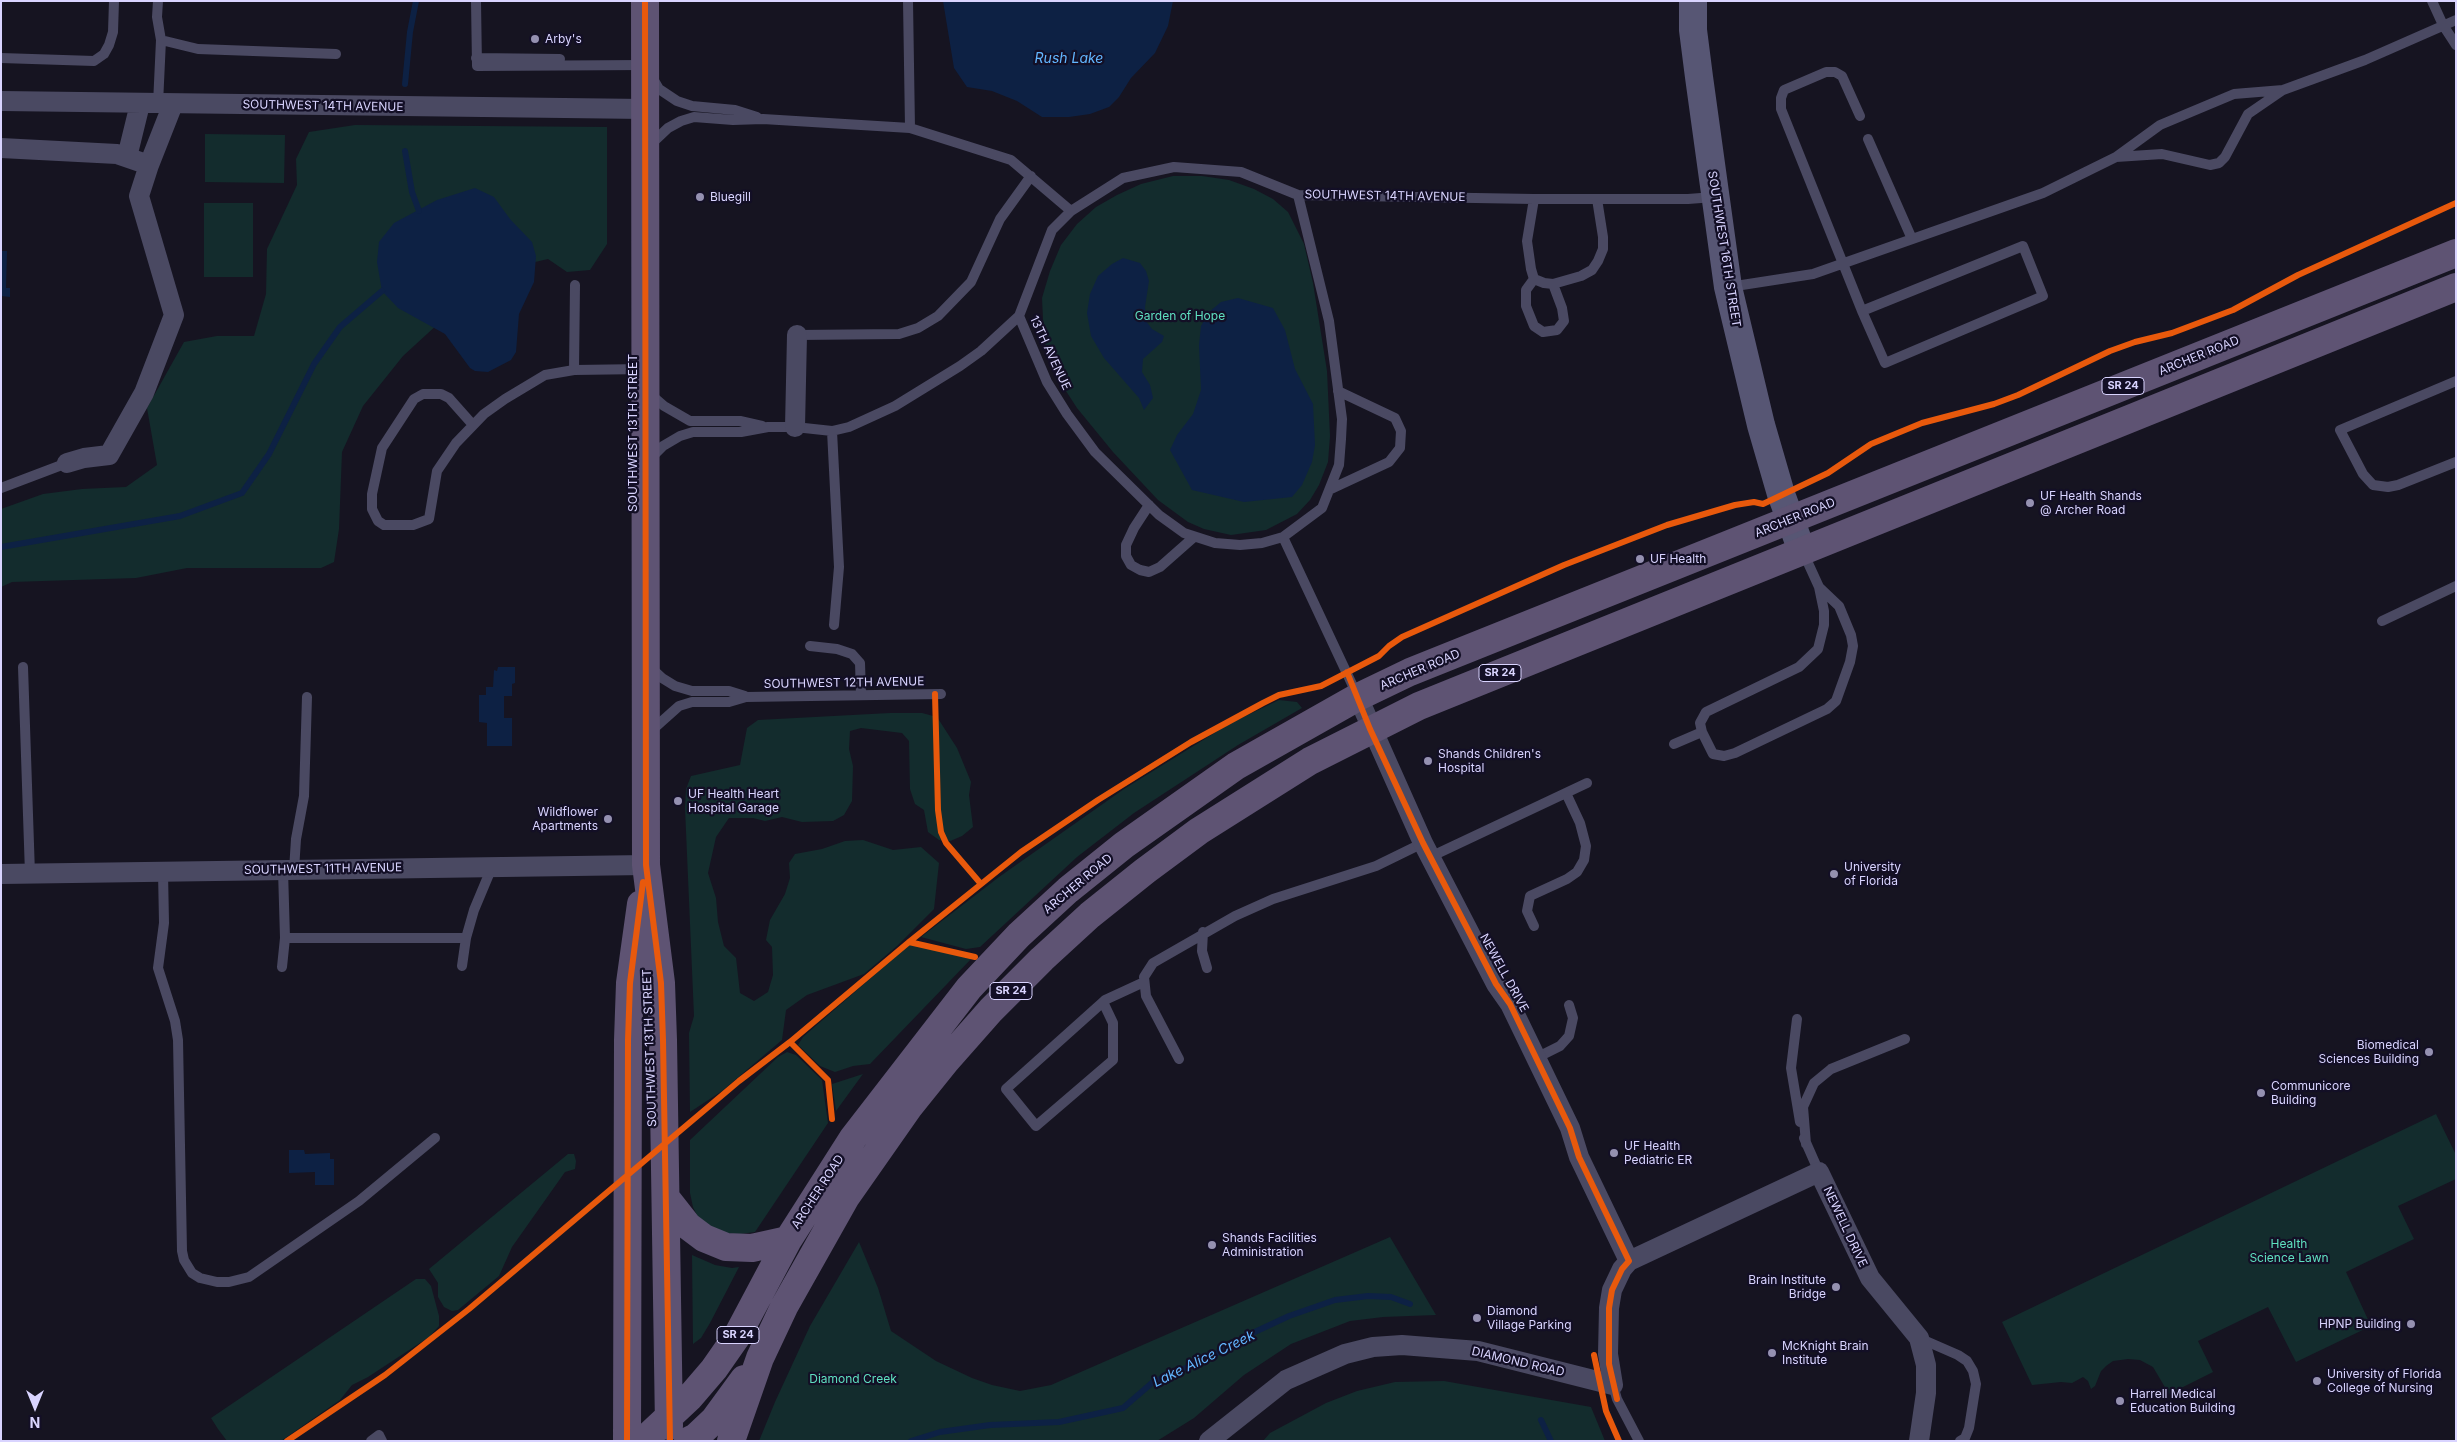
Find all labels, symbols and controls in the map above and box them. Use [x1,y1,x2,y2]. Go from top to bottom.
place label: Arby's [545,32,582,46]
marker: Arby's [529,33,541,45]
water label: Rush Lake [1035,51,1103,67]
street label: SOUTHWEST 14TH AVENUE [242,97,404,115]
street label: SOUTHWEST 16TH STREET [1705,170,1743,328]
street label: SOUTHWEST 14TH AVENUE [1304,187,1466,205]
place label: Bluegill [710,190,751,204]
marker: Bluegill [694,191,706,203]
park label: Garden of Hope [1135,309,1225,323]
street label: 13TH AVENUE [1026,313,1074,393]
street label: ARCHER ROAD [2157,333,2241,379]
street label: SOUTHWEST 13TH STREET [626,354,640,512]
road number: SR 24 [2102,378,2144,394]
place label: UF Health Shands @ Archer Road [2040,489,2142,517]
street label: ARCHER ROAD [1753,495,1837,541]
marker: UF Health Shands @ Archer Road [2024,497,2036,509]
place label: UF Health [1650,552,1706,566]
marker: UF Health [1634,553,1646,565]
street label: ARCHER ROAD [1378,647,1462,693]
road number: SR 24 [1479,664,1521,681]
street label: SOUTHWEST 12TH AVENUE [764,674,924,692]
place label: Shands Children's Hospital [1438,747,1541,775]
marker: Shands Children's Hospital [1422,755,1434,767]
place label: UF Health Heart Hospital Garage [688,787,779,815]
marker: UF Health Heart Hospital Garage [672,795,684,807]
place label: Wildflower Apartments [532,805,598,833]
marker: Wildflower Apartments [602,813,614,825]
street label: ARCHER ROAD [1041,851,1115,917]
street label: SOUTHWEST 11TH AVENUE [244,860,402,878]
place label: University of Florida [1844,860,1901,888]
marker: University of Florida [1828,868,1840,880]
street label: NEWELL DRIVE [1477,931,1531,1015]
street label: SOUTHWEST 13TH STREET [640,969,660,1127]
road number: SR 24 [990,982,1032,999]
place label: Biomedical Sciences Building [2318,1038,2419,1066]
marker: Biomedical Sciences Building [2423,1046,2435,1058]
place label: Communicore Building [2271,1079,2350,1107]
marker: Communicore Building [2255,1087,2267,1099]
place label: UF Health Pediatric ER [1624,1139,1692,1167]
marker: UF Health Pediatric ER [1608,1147,1620,1159]
street label: ARCHER ROAD [789,1152,847,1232]
street label: NEWELL DRIVE [1820,1184,1870,1270]
place label: Shands Facilities Administration [1222,1231,1317,1259]
park label: Health Science Lawn [2249,1237,2329,1265]
marker: Shands Facilities Administration [1206,1239,1218,1251]
place label: Brain Institute Bridge [1748,1273,1826,1301]
marker: Brain Institute Bridge [1830,1281,1842,1293]
place label: Diamond Village Parking [1487,1304,1572,1332]
marker: Diamond Village Parking [1471,1312,1483,1324]
place label: HPNP Building [2319,1317,2401,1331]
marker: HPNP Building [2405,1318,2417,1330]
road number: SR 24 [717,1326,759,1344]
water label: Lake Alice Creek [1150,1327,1258,1391]
place label: McKnight Brain Institute [1782,1339,1869,1367]
street label: DIAMOND ROAD [1470,1344,1566,1380]
marker: McKnight Brain Institute [1766,1347,1778,1359]
place label: University of Florida College of Nursing [2327,1367,2441,1395]
park label: Diamond Creek [809,1372,897,1386]
marker: University of Florida College of Nursing [2311,1375,2323,1387]
north arrow [10,1382,60,1432]
place label: Harrell Medical Education Building [2130,1387,2235,1415]
marker: Harrell Medical Education Building [2114,1395,2126,1407]
text: N [30,1414,40,1431]

